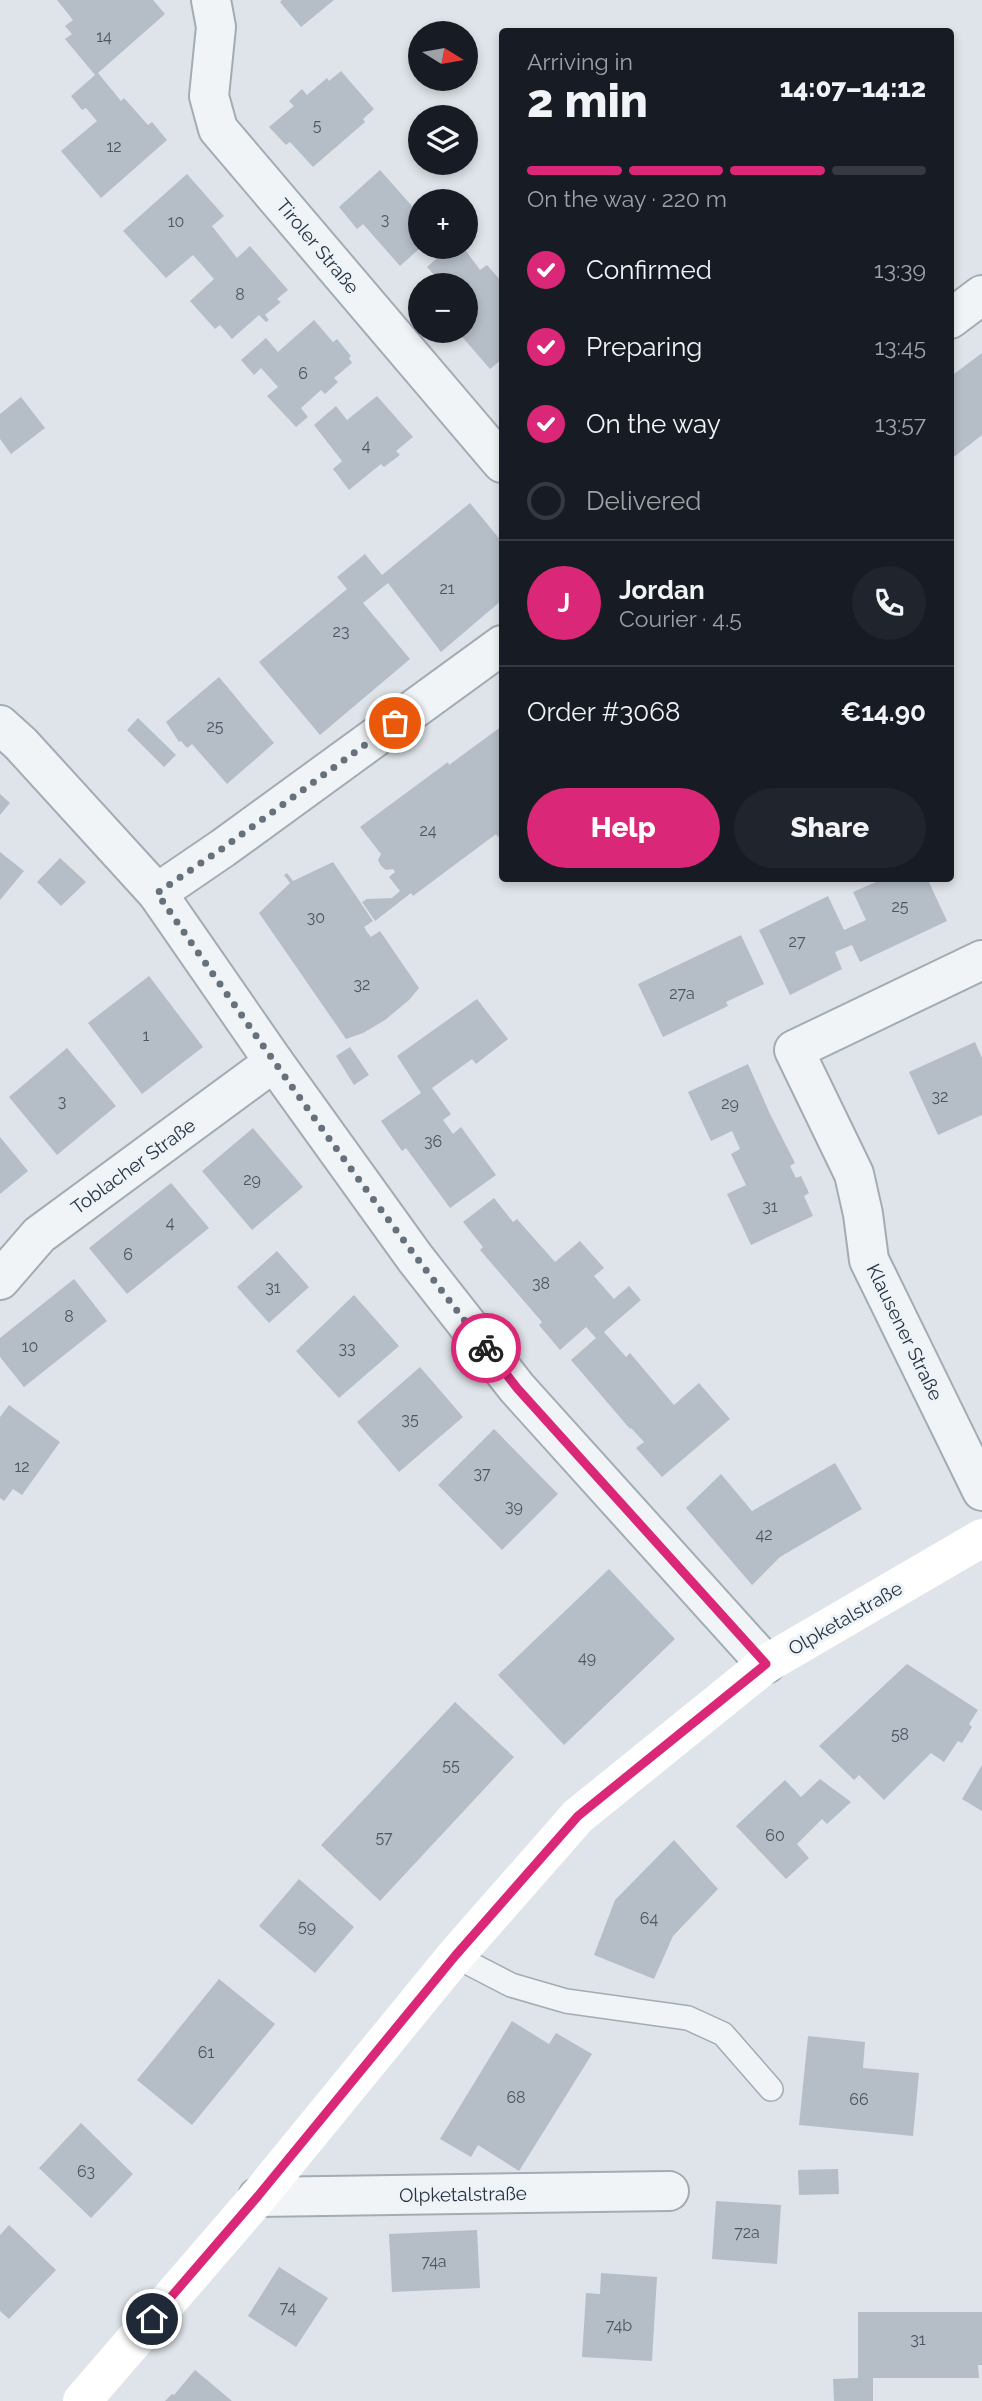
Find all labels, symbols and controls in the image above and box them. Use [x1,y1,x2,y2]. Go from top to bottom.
north arrow [408,21,478,91]
map controls [408,21,478,343]
house number: 14 [96,27,112,46]
text: Arriving in [527,48,633,75]
text: 14:07–14:12 [780,73,926,103]
text: 2 min [527,74,648,128]
button: layers [408,105,478,175]
house number: 5 [313,116,322,135]
house number: 12 [106,137,122,156]
text: On the way · 220 m [527,185,727,212]
button: + [408,189,478,259]
street label: Tiroler Straße [272,194,364,298]
house number: 3 [381,210,389,229]
house number: 10 [168,212,184,231]
icon: check [527,251,565,289]
text: Confirmed [586,255,712,285]
text: 13:39 [874,256,926,283]
button: − [408,273,478,343]
house number: 8 [235,285,245,304]
icon: check [527,328,565,366]
text: Preparing [586,332,702,362]
text: 13:45 [874,333,926,360]
house number: 6 [298,364,308,383]
icon: check [527,405,565,443]
text: On the way [586,409,721,439]
text: 13:57 [875,410,926,437]
house number: 4 [362,436,371,455]
text: Delivered [586,486,701,516]
button: phone [852,566,926,640]
text: Jordan [619,575,705,605]
house number: 21 [439,579,455,598]
text: J [558,588,570,618]
text: Courier · 4.5 [619,605,742,632]
house number: 23 [333,622,349,641]
pin [365,693,425,753]
text: Order #3068 [527,697,680,727]
text: €14.90 [840,697,926,727]
icon: bag [376,704,414,742]
house number: 25 [206,717,224,736]
button: Help [527,788,720,868]
button: Share [734,788,926,868]
house number: 24 [419,821,437,840]
house number: 25 [891,897,909,916]
house number: 30 [307,908,325,927]
house number: 27 [789,932,806,951]
house number: 32 [354,975,370,994]
house number: 27a [669,984,695,1003]
house number: 1 [143,1026,150,1045]
house number: 32 [932,1087,948,1106]
house number: 3 [58,1092,66,1111]
house number: 29 [721,1094,739,1113]
street label: Toblacher Straße [67,1114,199,1218]
house number: 36 [424,1132,442,1151]
house number: 29 [243,1170,261,1189]
house number: 31 [762,1197,778,1216]
house number: 4 [166,1213,175,1232]
house number: 6 [123,1245,133,1264]
street label: Klausener Straße [862,1260,948,1404]
house number: 38 [532,1274,550,1293]
house number: 31 [265,1278,281,1297]
house number: 8 [64,1307,74,1326]
courier [451,1313,521,1383]
icon: bike [467,1329,505,1367]
house number: 10 [22,1337,38,1356]
house number: 33 [338,1339,356,1358]
house number: 35 [401,1410,419,1429]
house number: 12 [14,1457,30,1476]
house number: 37 [473,1464,491,1483]
house number: 39 [505,1497,523,1516]
house number: 42 [755,1525,773,1544]
street label: Olpketalstraße [784,1577,906,1659]
house number: 49 [578,1648,596,1667]
house number: 58 [891,1725,909,1744]
house number: 55 [442,1756,460,1775]
house number: 60 [765,1826,785,1845]
house number: 57 [375,1828,393,1847]
house number: 64 [640,1909,658,1928]
house number: 59 [298,1917,316,1936]
house number: 61 [198,2043,214,2062]
house number: 68 [506,2088,526,2107]
house number: 66 [849,2090,869,2109]
house number: 63 [77,2162,95,2181]
street label: Olpketalstraße [399,2182,527,2206]
house number: 72a [734,2223,760,2242]
house number: 74a [421,2252,447,2271]
pin [122,2289,182,2349]
house number: 74 [280,2298,296,2317]
icon: home [133,2300,171,2338]
house number: 74b [606,2316,632,2335]
house number: 31 [910,2330,926,2349]

